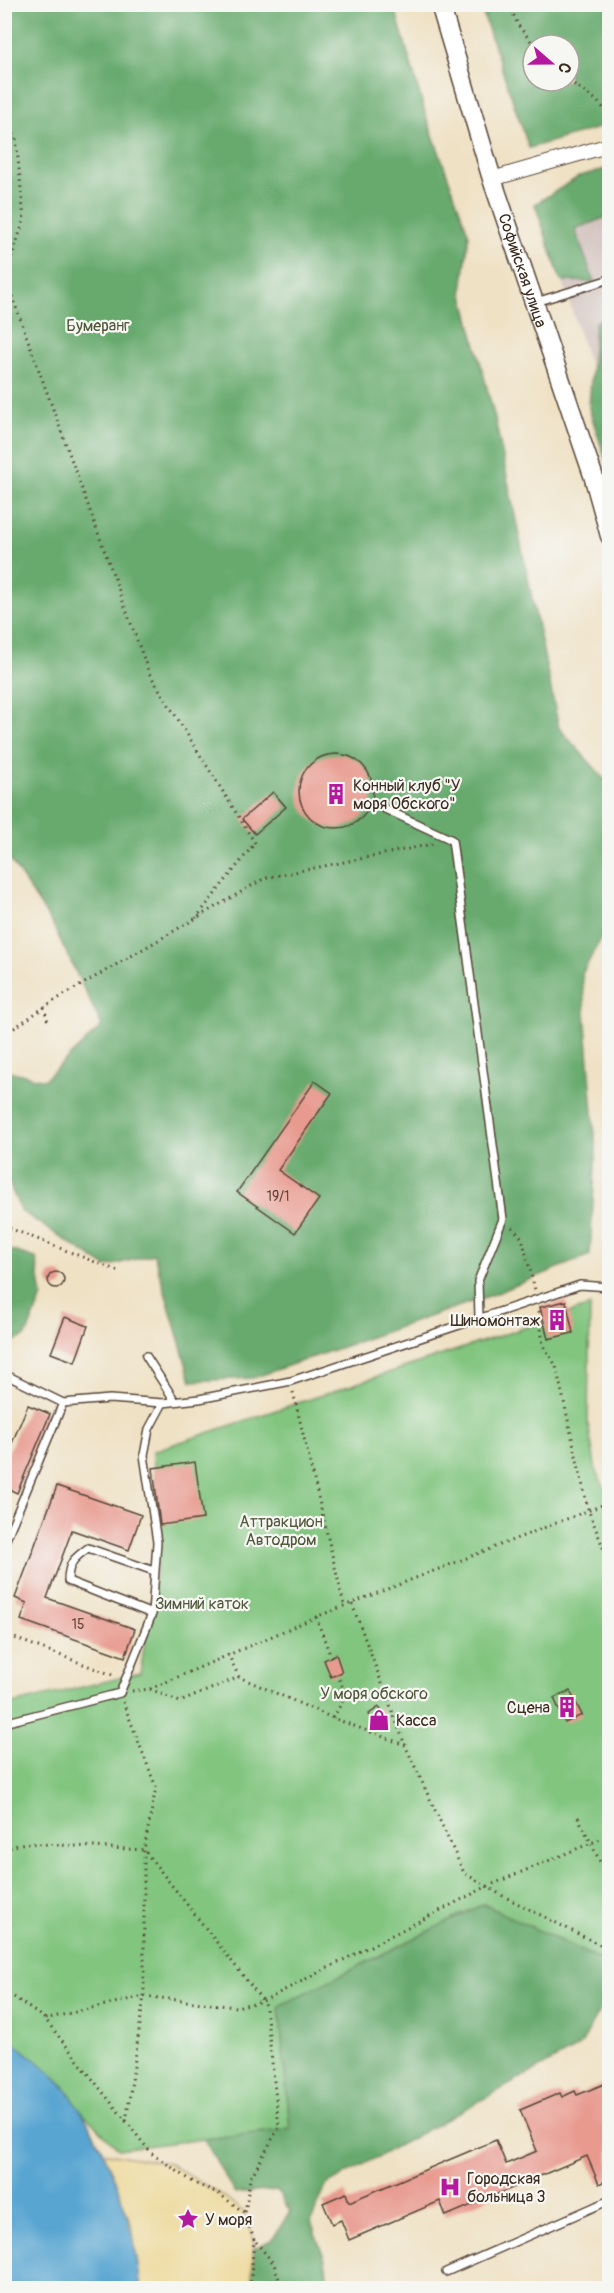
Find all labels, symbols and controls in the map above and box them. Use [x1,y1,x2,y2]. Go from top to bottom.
north arrow [521,33,581,93]
text: С [553,60,575,76]
street label: Софийская улица [493,211,551,330]
park label: Бумеранг [66,316,130,336]
place label: Конный клуб "У моря Обского" [353,776,461,814]
building icon: Конный клуб "У моря Обского" [324,782,348,806]
house number: 19/1 [266,1188,290,1205]
building icon: Шиномонтаж [545,1308,569,1332]
place label: Шиномонтаж [450,1311,541,1331]
park label: Аттракцион Автодром [239,1512,323,1550]
park label: Зимний каток [155,1594,249,1614]
house number: 15 [71,1616,85,1633]
park label: У моря обского [320,1684,428,1704]
building icon: Сцена [555,1695,579,1719]
place label: Сцена [507,1698,550,1718]
shop icon: Касса [367,1708,391,1732]
place label: Касса [396,1711,436,1731]
place label: Городская больница 3 [467,2169,546,2207]
hospital icon: Городская больница 3 [438,2175,462,2199]
place icon: У моря [176,2207,200,2231]
place label: У моря [205,2210,252,2230]

